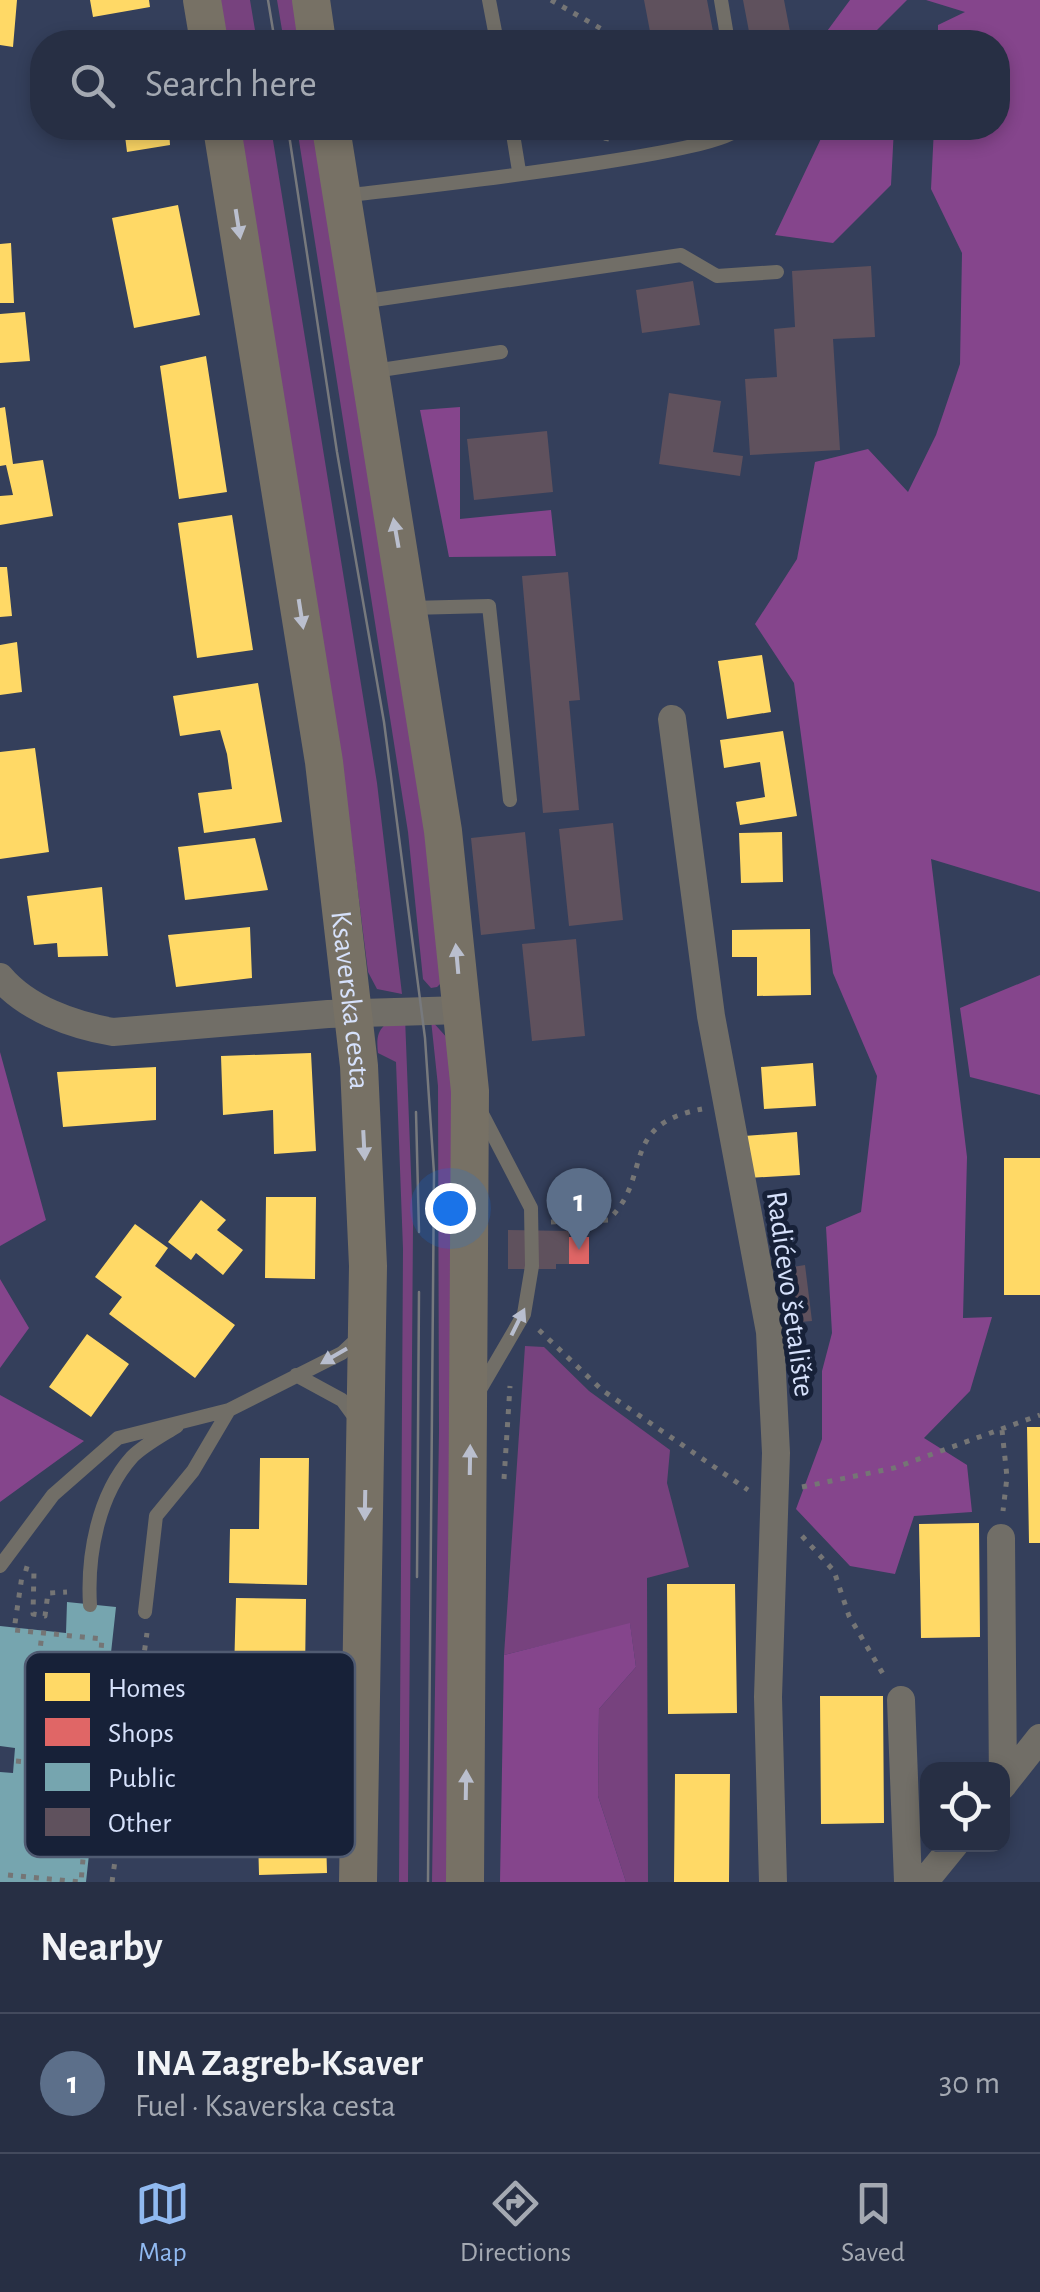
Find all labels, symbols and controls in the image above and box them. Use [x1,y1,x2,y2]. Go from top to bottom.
search box [30,30,1010,140]
icon: search [65,58,120,113]
text: Search here [145,66,317,104]
one-way arrow [231,208,246,240]
one-way arrow [388,517,403,548]
one-way arrow [293,598,309,630]
street label: Ksaverska cesta [325,909,374,1090]
one-way arrow [449,942,465,974]
one-way arrow [356,1130,372,1162]
pin: 1 [546,1168,612,1250]
your location [425,1183,476,1234]
street label: Radićevo šetalište [761,1189,819,1399]
one-way arrow [509,1307,526,1336]
one-way arrow [320,1346,348,1364]
one-way arrow [462,1443,478,1475]
one-way arrow [356,1490,372,1522]
legend [25,1652,355,1857]
text: Homes [108,1675,186,1703]
text: Shops [108,1720,174,1748]
map controls [920,1762,1010,1852]
button: locate [920,1762,1010,1852]
text: Public [108,1765,176,1793]
one-way arrow [459,1768,475,1800]
text: Other [108,1810,171,1838]
text: Nearby [40,1926,163,1968]
text: INA Zagreb-Ksaver [135,2045,423,2083]
text: 1 [67,2067,78,2099]
text: 30 m [939,2067,1000,2099]
text: Fuel · Ksaverska cesta [135,2090,396,2122]
tab: Map [135,2176,190,2270]
tab: Directions [460,2176,571,2270]
tab: Saved [841,2176,905,2270]

